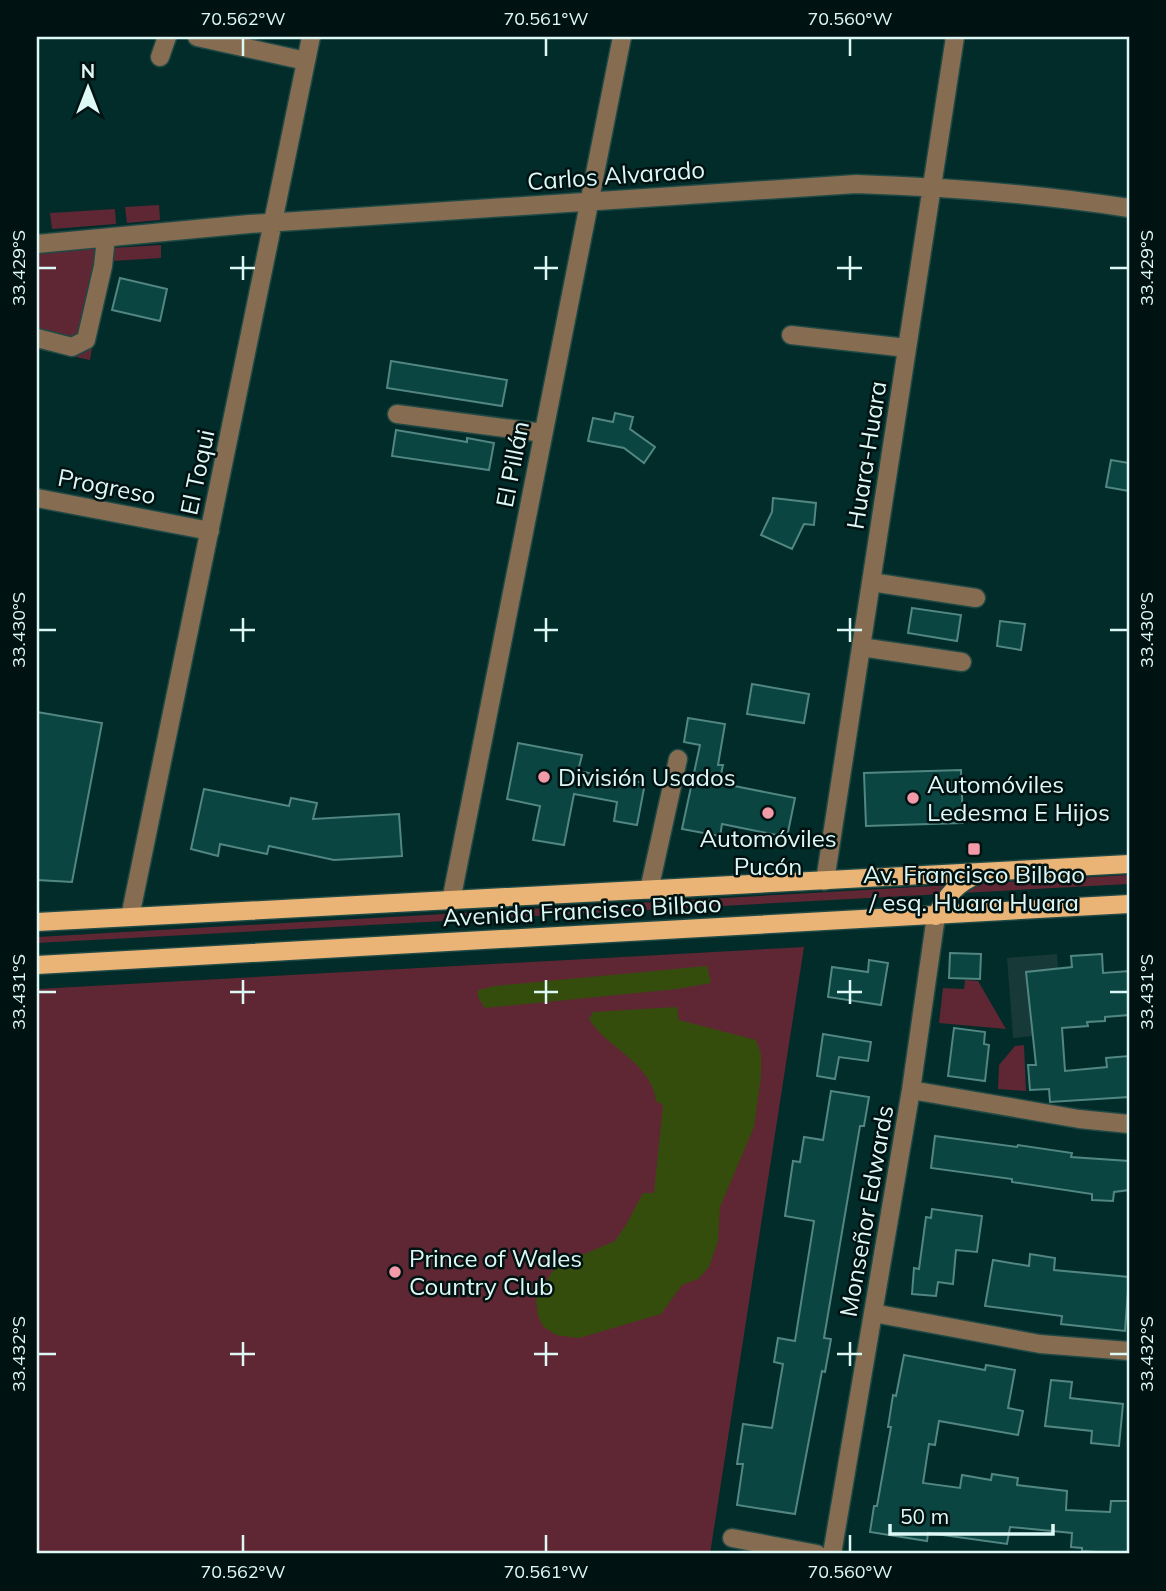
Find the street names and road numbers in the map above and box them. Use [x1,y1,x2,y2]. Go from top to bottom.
street label: Carlos Alvarado [526,154,706,196]
street label: Huara-Huara [839,379,893,531]
street label: El Pillán [489,418,535,510]
street label: El Toqui [173,427,221,517]
street label: Progreso [55,462,159,510]
street label: Avenida Francisco Bilbao [442,888,722,932]
street label: Monseñor Edwards [833,1103,899,1319]

